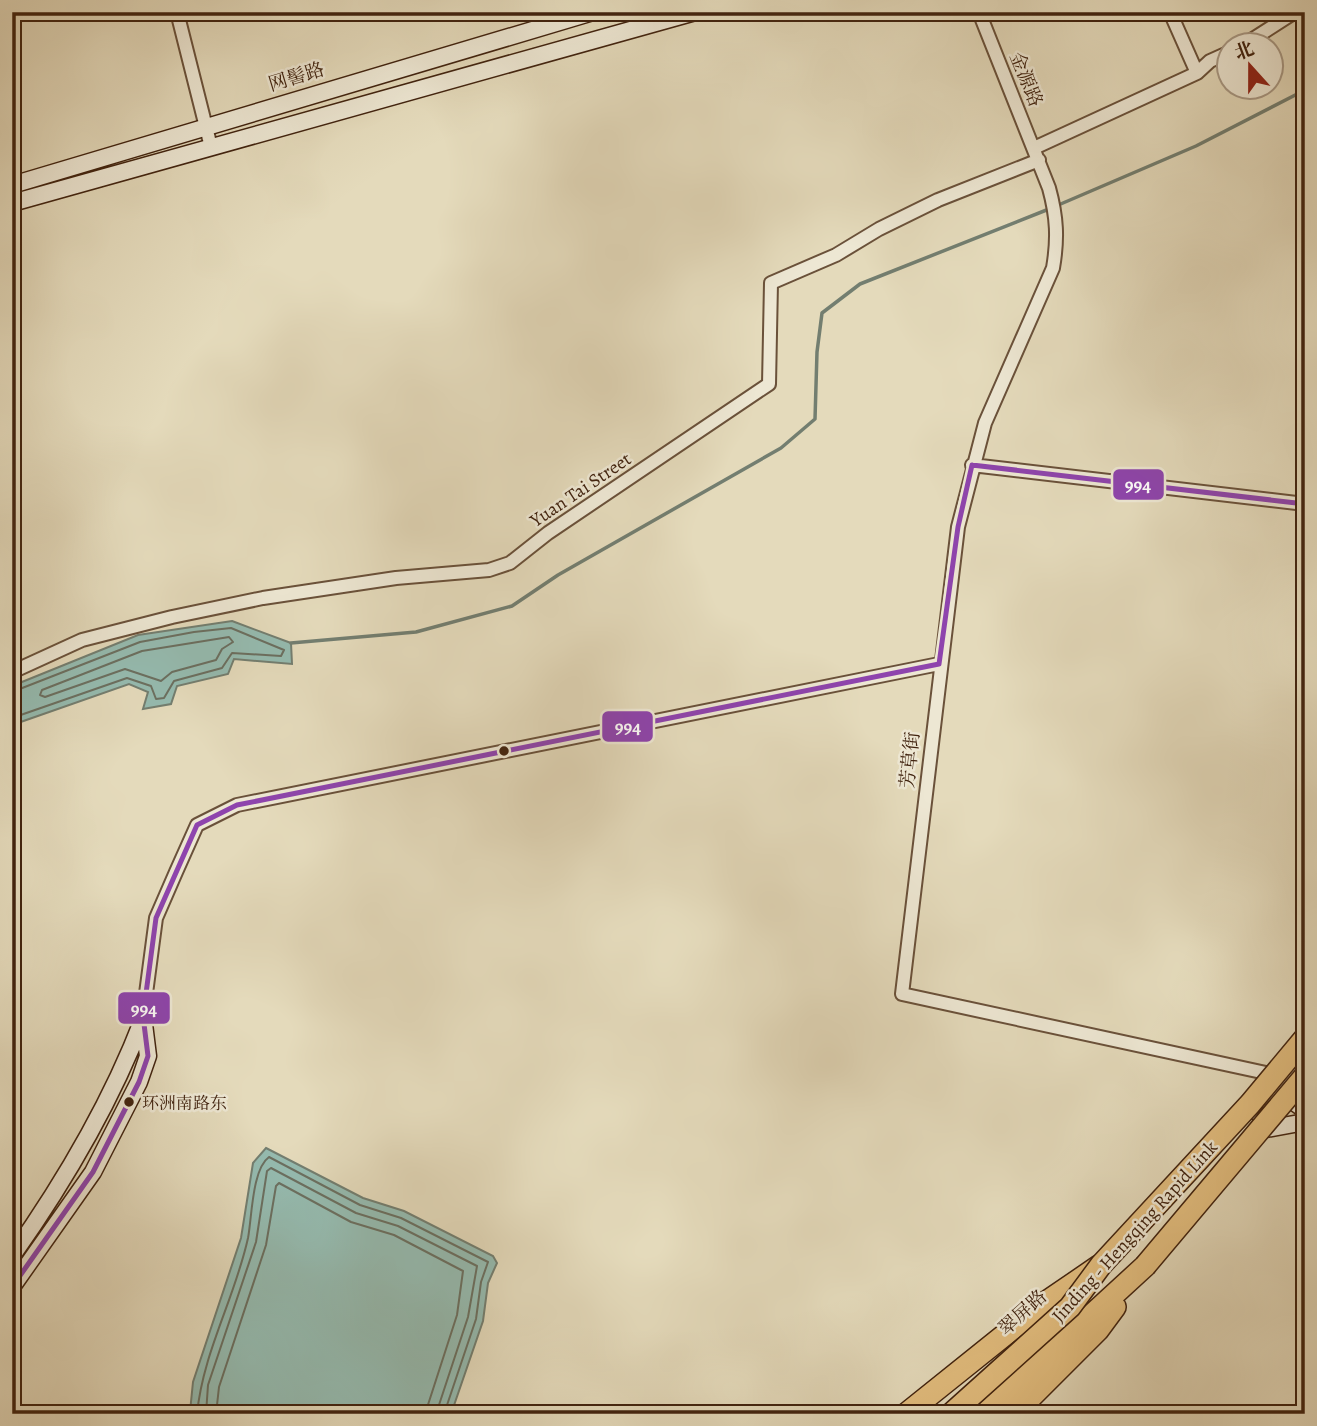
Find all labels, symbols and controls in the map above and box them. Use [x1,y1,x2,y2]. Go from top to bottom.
north arrow [1216,32,1286,102]
text: 北 [1231,36,1258,67]
street label: 金源路 [1003,48,1049,111]
street label: 网髻路 [265,56,327,98]
street label: Yuan Tai Street [524,446,636,534]
line badge: 994 [1112,468,1165,501]
text: 994 [1125,472,1151,498]
line badge: 994 [601,710,654,743]
text: 994 [615,714,641,740]
street label: 芳草街 [894,730,926,790]
unlabelled marker [497,744,511,758]
line badge: 994 [117,991,171,1025]
text: 994 [131,996,157,1022]
place label: 环洲南路东 [142,1092,227,1115]
marker: 环洲南路东 [122,1095,136,1109]
street label: Jinding - Hengqing Rapid Link [1046,1135,1224,1328]
street label: 翠屏路 [993,1284,1053,1341]

